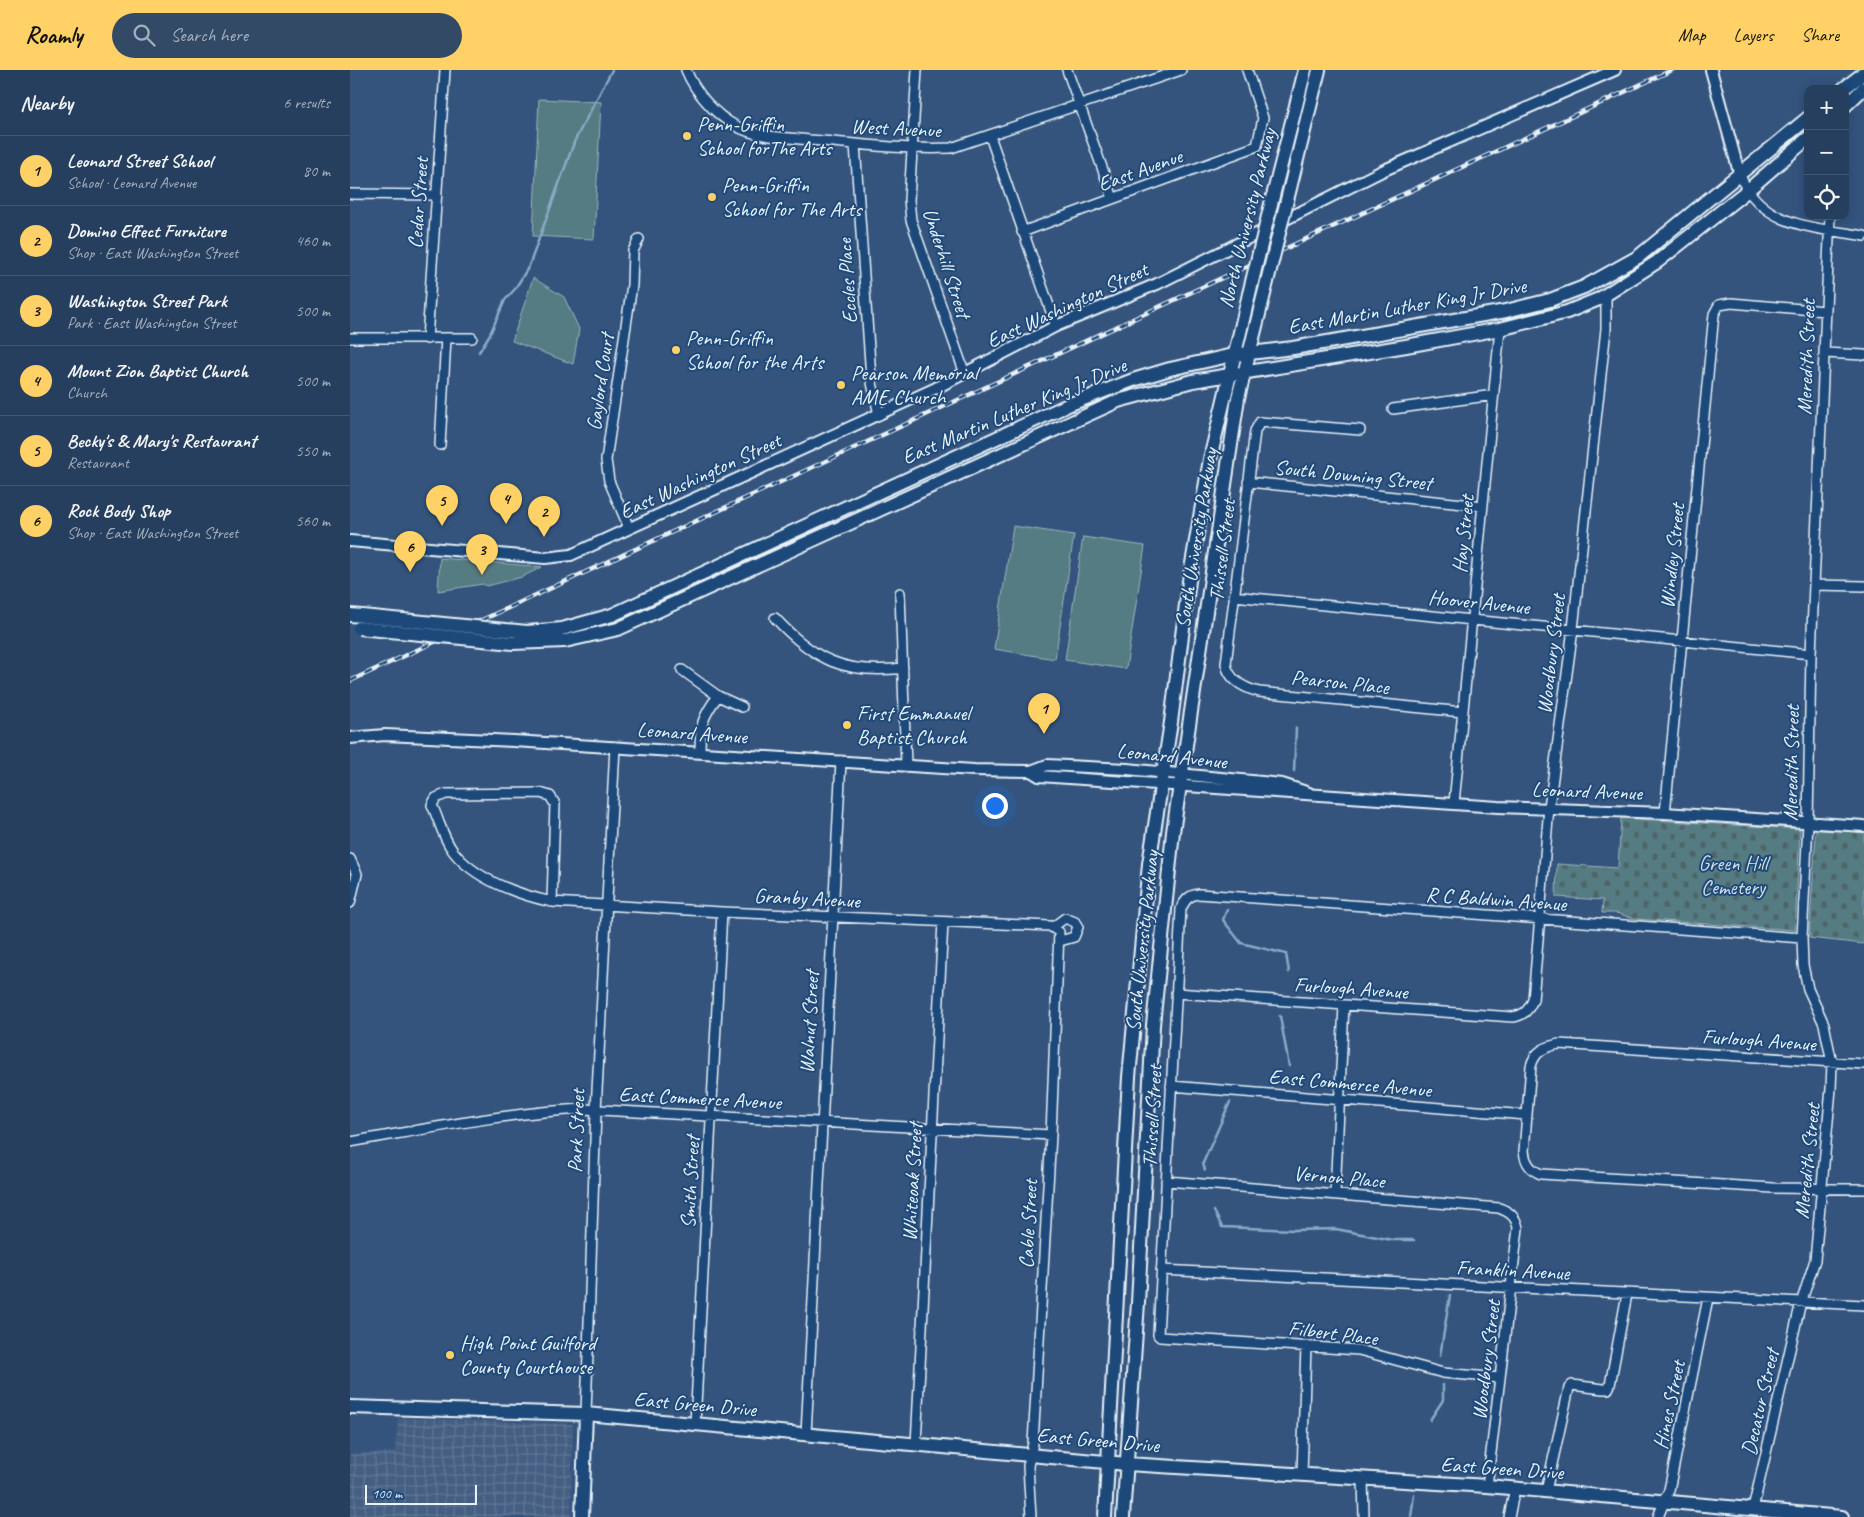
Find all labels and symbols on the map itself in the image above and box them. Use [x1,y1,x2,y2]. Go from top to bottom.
place label: Penn-Griffin School forThe Arts [697,111,833,161]
street label: West Avenue [851,113,944,143]
street label: North University Parkway [1212,124,1282,310]
marker: Penn-Griffin School forThe Arts [681,130,693,142]
street label: East Avenue [1094,142,1188,197]
street label: Cedar Street [402,154,434,249]
place label: Penn-Griffin School for The Arts [722,172,863,222]
marker: Penn-Griffin School for The Arts [706,191,718,203]
street label: Underhill Street [917,205,978,324]
street label: Eccles Place [831,237,863,324]
street label: East Washington Street [982,255,1154,354]
street label: East Martin Luther King Jr Drive [1286,272,1529,340]
street label: Meredith Street [1791,297,1821,415]
place label: Penn-Griffin School for the Arts [686,325,825,375]
street label: Gaylord Court [580,329,620,432]
marker: Penn-Griffin School for the Arts [670,344,682,356]
street label: East Martin Luther King Jr Drive [898,351,1131,470]
place label: Pearson Memorial AME Church [851,360,981,410]
marker: Pearson Memorial AME Church [835,379,847,391]
street label: East Washington Street [615,426,787,525]
street label: South University Parkway [1169,444,1223,630]
street label: South Downing Street [1273,454,1436,497]
pin: 4 [490,483,522,524]
pin: 5 [426,485,458,526]
street label: Hay Street [1446,492,1480,574]
pin: 2 [528,496,560,537]
street label: Thissell Street [1203,496,1241,602]
street label: Windley Street [1654,500,1691,610]
pin: 6 [394,531,426,572]
pin: 3 [466,534,498,575]
street label: Hoover Avenue [1427,584,1532,620]
street label: Woodbury Street [1531,591,1571,715]
street label: Pearson Place [1290,664,1391,700]
pin: 1 [1028,693,1060,734]
place label: First Emmanuel Baptist Church [857,700,973,750]
street label: Meredith Street [1777,703,1805,821]
street label: Leonard Avenue [636,716,749,750]
marker: First Emmanuel Baptist Church [841,719,853,731]
street label: Leonard Avenue [1116,737,1229,775]
street label: Leonard Avenue [1531,776,1644,806]
your location [982,793,1008,819]
street label: South University Parkway [1120,847,1165,1033]
park label: Green Hill Cemetery [1699,850,1771,900]
street label: R C Baldwin Avenue [1425,881,1568,917]
street label: Granby Avenue [753,882,862,914]
street label: Walnut Street [793,967,825,1074]
street label: Furlough Avenue [1293,971,1410,1005]
street label: Furlough Avenue [1701,1023,1818,1057]
street label: Thissell Street [1136,1062,1168,1168]
street label: East Commerce Avenue [1268,1063,1434,1103]
street label: East Commerce Avenue [618,1081,784,1115]
street label: Park Street [562,1087,591,1173]
street label: Meredith Street [1788,1100,1826,1220]
street label: Whiteoak Street [896,1119,928,1242]
street label: Smith Street [675,1132,706,1229]
street label: Vernon Place [1292,1160,1388,1194]
street label: Cable Street [1013,1177,1043,1269]
street label: Franklin Avenue [1456,1254,1571,1286]
street label: Woodbury Street [1466,1297,1506,1421]
street label: Filbert Place [1287,1315,1381,1352]
place label: High Point Guilford County Courthouse [460,1330,599,1380]
street label: Decatur Street [1735,1343,1786,1458]
marker: High Point Guilford County Courthouse [444,1349,456,1361]
street label: Hines Street [1647,1356,1691,1452]
street label: East Green Drive [633,1386,758,1422]
street label: East Green Drive [1036,1422,1161,1458]
street label: East Green Drive [1440,1451,1565,1485]
scale bar [365,1482,478,1505]

